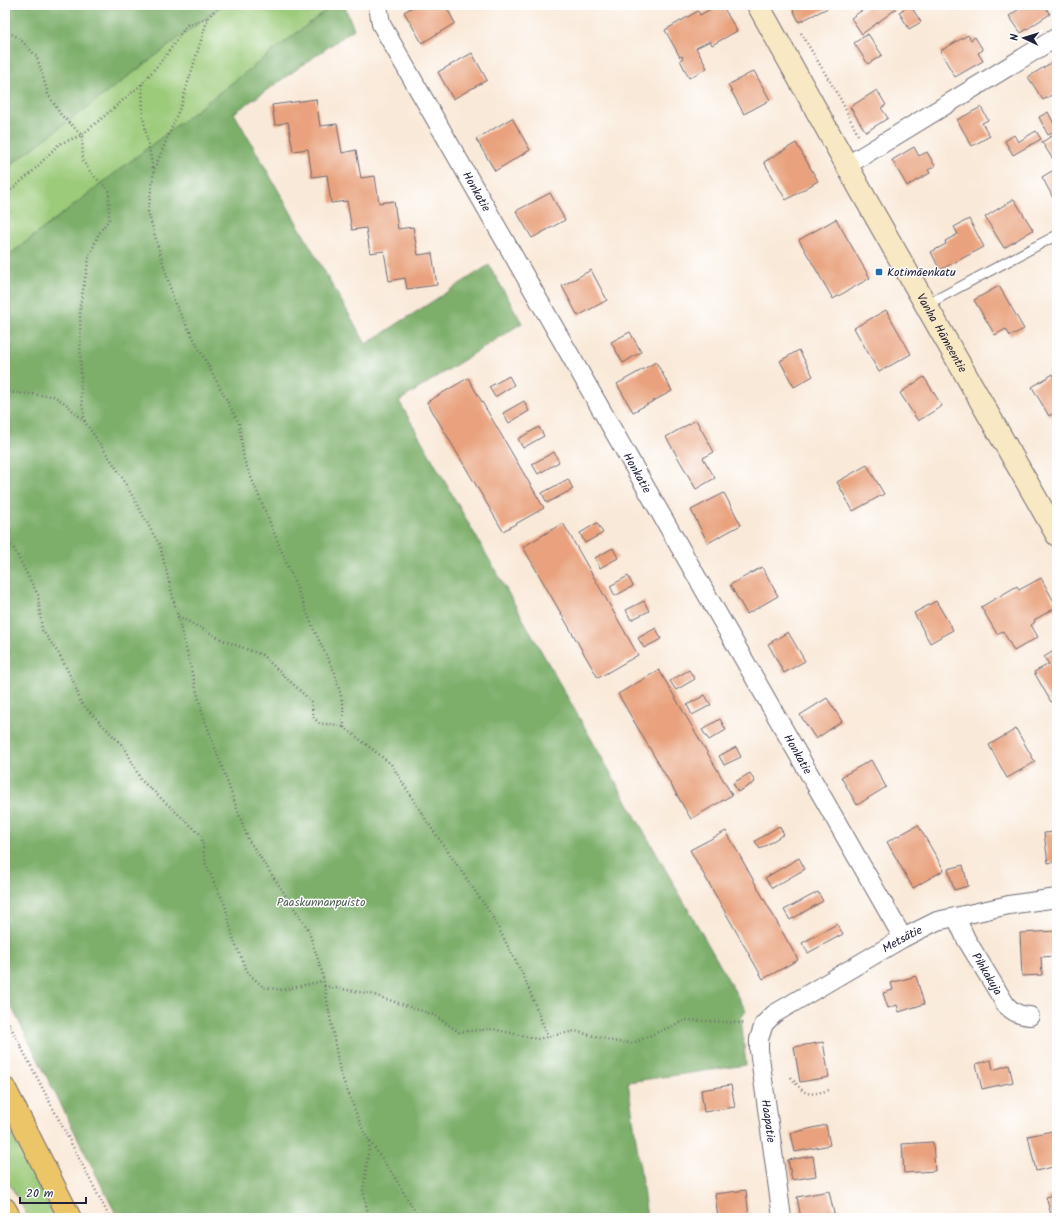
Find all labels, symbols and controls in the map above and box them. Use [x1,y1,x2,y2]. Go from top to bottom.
north arrow [1004,18,1044,58]
text: N [1006,33,1024,41]
street label: Honkatie [457,168,496,216]
place label: Kotimäenkatu [887,263,956,282]
marker: Kotimäenkatu [874,267,884,277]
street label: Vanha Hämeentie [912,290,972,377]
street label: Honkatie [618,449,657,497]
street label: Honkatie [779,730,817,778]
park label: Paaskunnanpuisto [277,893,365,912]
street label: Metsätie [878,920,926,958]
street label: Pihkakuja [967,949,1008,999]
street label: Haapatie [756,1098,781,1144]
scale bar [20,1179,86,1205]
text: 20 m [26,1184,54,1203]

